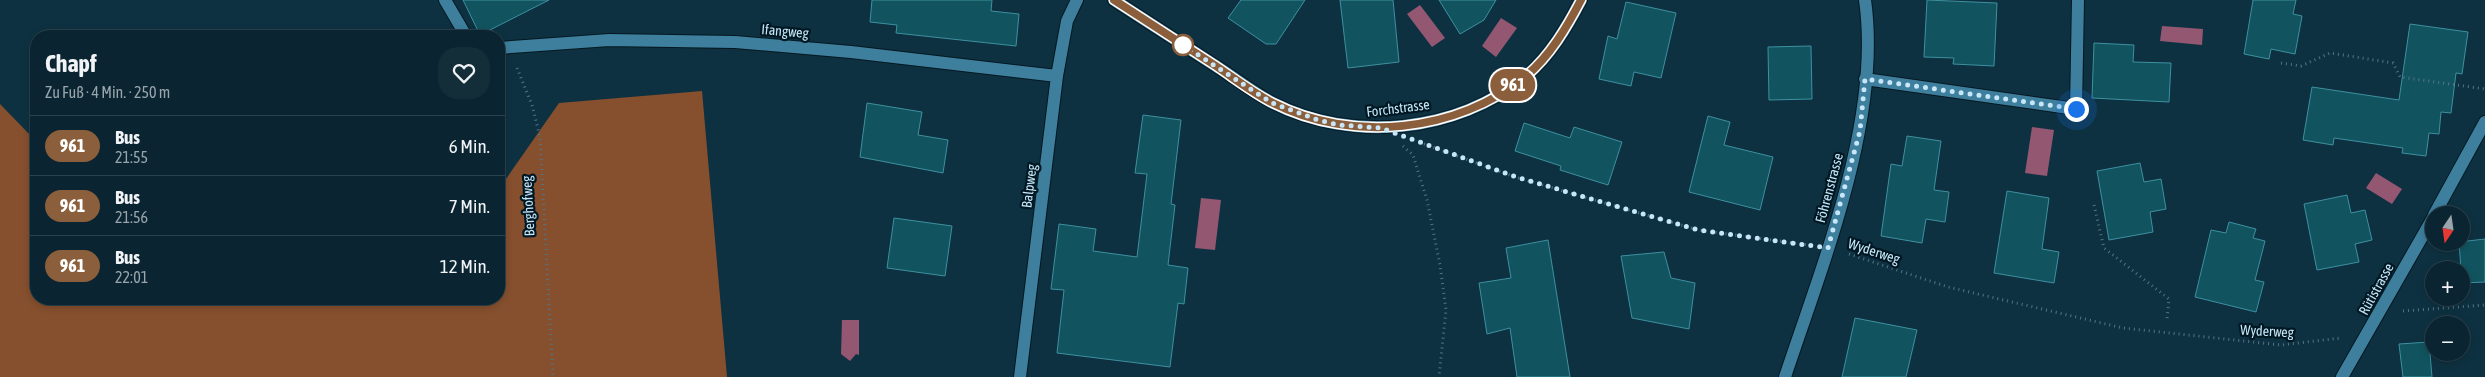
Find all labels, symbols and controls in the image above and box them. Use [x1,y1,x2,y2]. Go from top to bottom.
street label: Ifangweg [761,21,809,41]
unlabelled marker [1172,34,1194,56]
button: heart [438,47,490,99]
text: Chapf [45,50,97,77]
line badge: 961 [1484,69,1542,101]
text: 961 [1500,74,1526,95]
text: Zu Fuß · 4 Min. · 250 m [45,83,170,101]
street label: Forchstrasse [1365,96,1431,120]
your location [2064,97,2089,122]
text: Bus [115,126,140,148]
text: 961 [60,135,85,156]
text: 6 Min. [449,135,490,157]
text: 21:55 [115,148,148,166]
street label: Föhrenstrasse [1812,151,1846,225]
street label: Balpweg [1018,163,1040,209]
street label: Berghofweg [518,175,538,237]
text: Bus [115,186,140,208]
text: 961 [60,195,85,216]
text: 7 Min. [449,195,490,217]
north arrow [2425,206,2470,251]
map controls [2425,206,2470,361]
text: 21:56 [115,208,148,226]
street label: Wyderweg [1846,235,1902,267]
text: Bus [115,246,140,268]
text: 961 [60,255,85,276]
text: 12 Min. [440,255,490,277]
street label: Rütistrasse [2355,260,2397,318]
button: + [2425,261,2470,306]
text: 22:01 [115,268,148,286]
button: − [2425,316,2470,361]
street label: Wyderweg [2240,322,2294,340]

